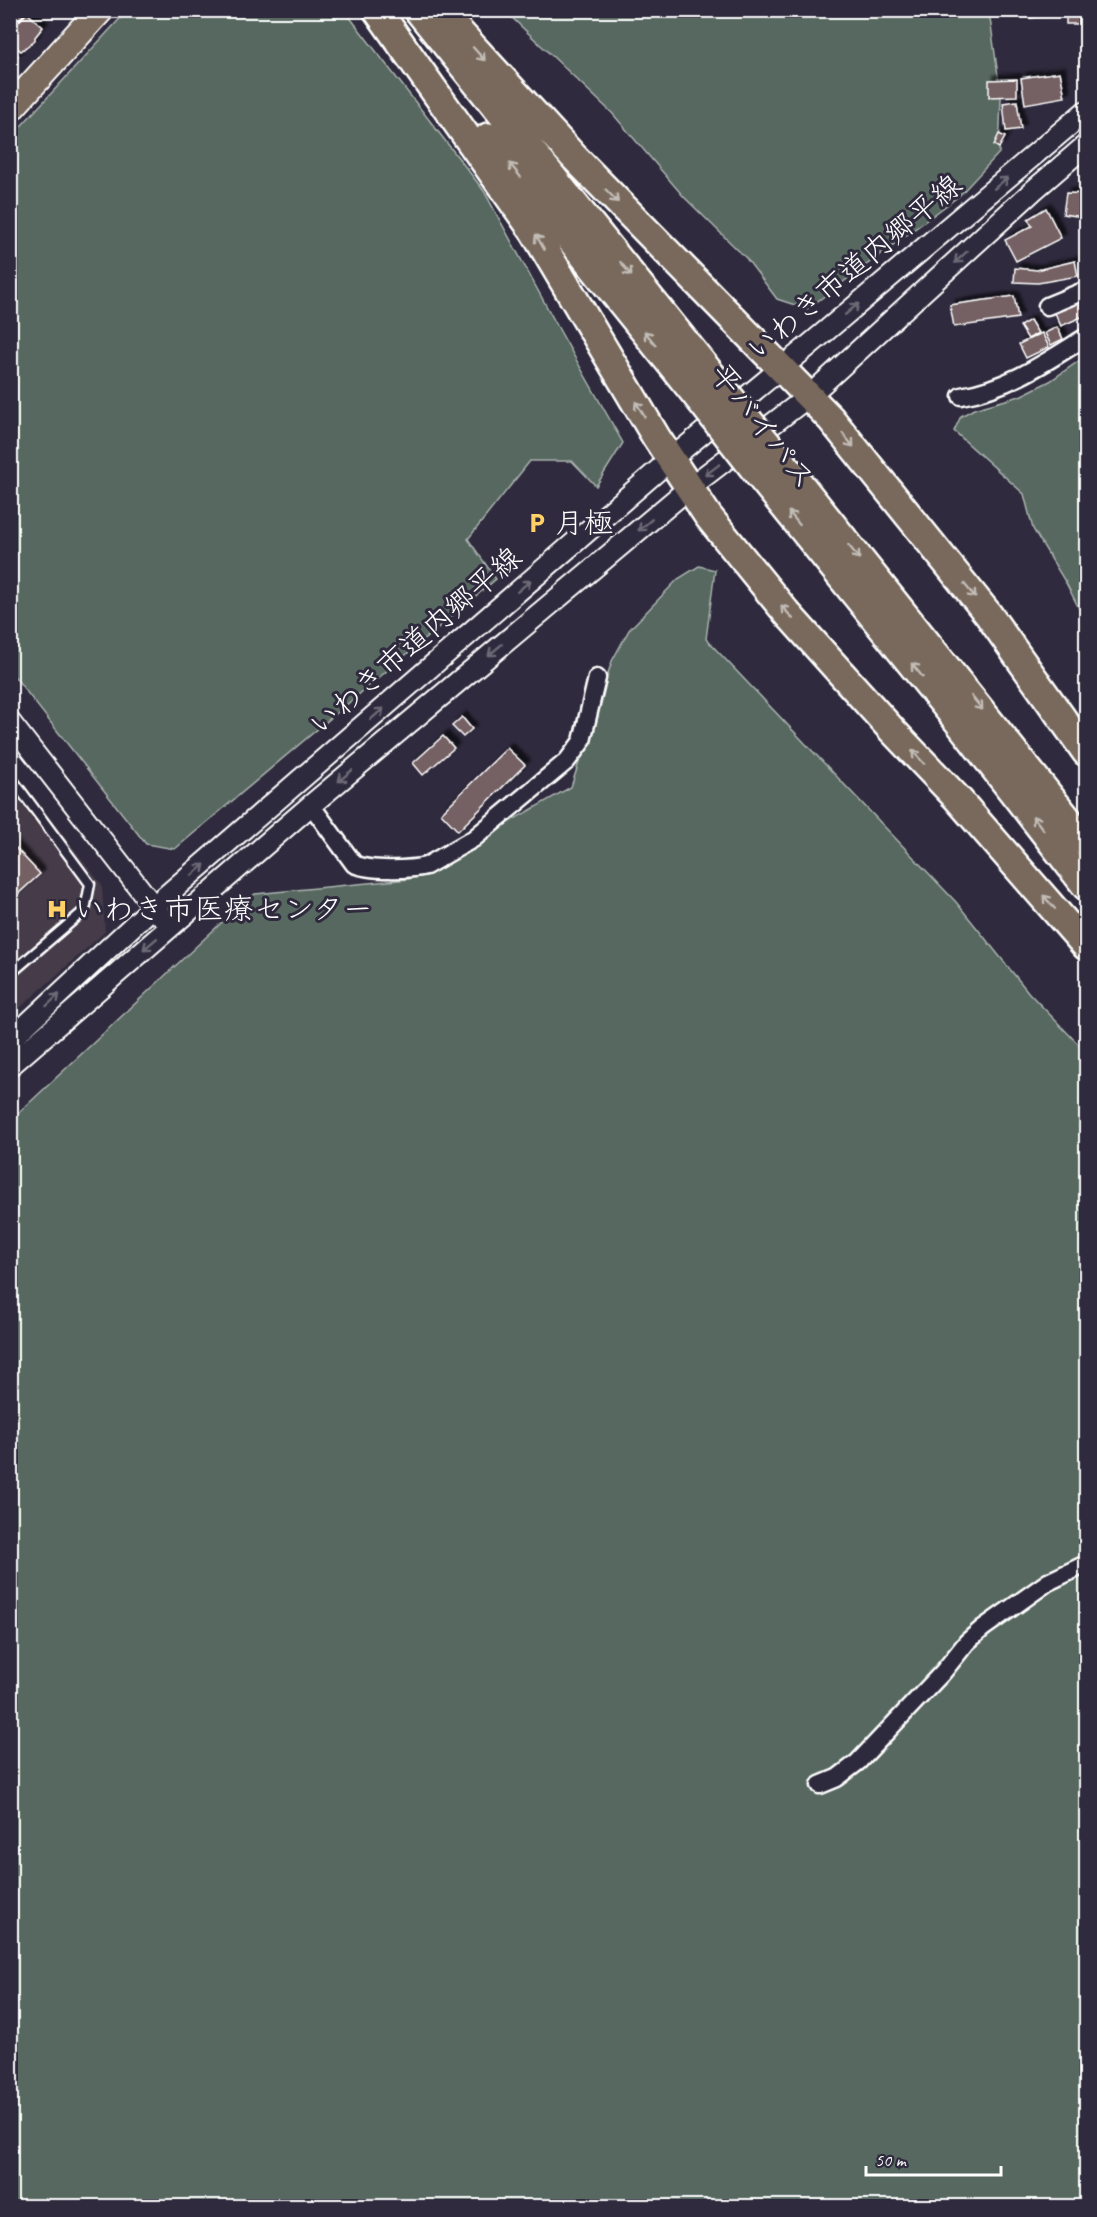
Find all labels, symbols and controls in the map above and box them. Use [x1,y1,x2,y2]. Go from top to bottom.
one-way arrow [472,46,486,61]
one-way arrow [508,162,521,178]
street label: いわき市道内郷平線 [738,166,970,368]
one-way arrow [993,176,1008,190]
one-way arrow [605,189,619,204]
one-way arrow [534,234,546,251]
one-way arrow [953,250,968,265]
one-way arrow [619,261,633,276]
one-way arrow [844,302,859,316]
one-way arrow [644,330,657,346]
street label: 平バイパス [702,355,824,497]
one-way arrow [633,401,646,418]
one-way arrow [841,432,854,448]
one-way arrow [705,464,721,476]
place label: 月極 [554,504,614,542]
parking icon: 月極 [525,511,549,535]
one-way arrow [788,511,801,527]
one-way arrow [637,518,653,531]
street label: いわき市道内郷平線 [301,538,529,744]
one-way arrow [848,543,861,559]
one-way arrow [516,580,532,593]
one-way arrow [964,583,977,599]
one-way arrow [780,605,794,620]
one-way arrow [487,644,503,657]
one-way arrow [910,662,923,678]
one-way arrow [970,695,983,711]
one-way arrow [369,707,384,721]
one-way arrow [911,750,925,765]
one-way arrow [338,769,354,782]
one-way arrow [1032,815,1045,831]
one-way arrow [190,863,205,877]
place label: いわき市医療センター [74,890,373,928]
one-way arrow [1042,894,1055,910]
hospital icon: いわき市医療センター [45,897,69,921]
one-way arrow [142,937,158,950]
one-way arrow [46,993,61,1007]
scale bar [866,2139,1001,2177]
text: 50 m [875,2149,908,2171]

